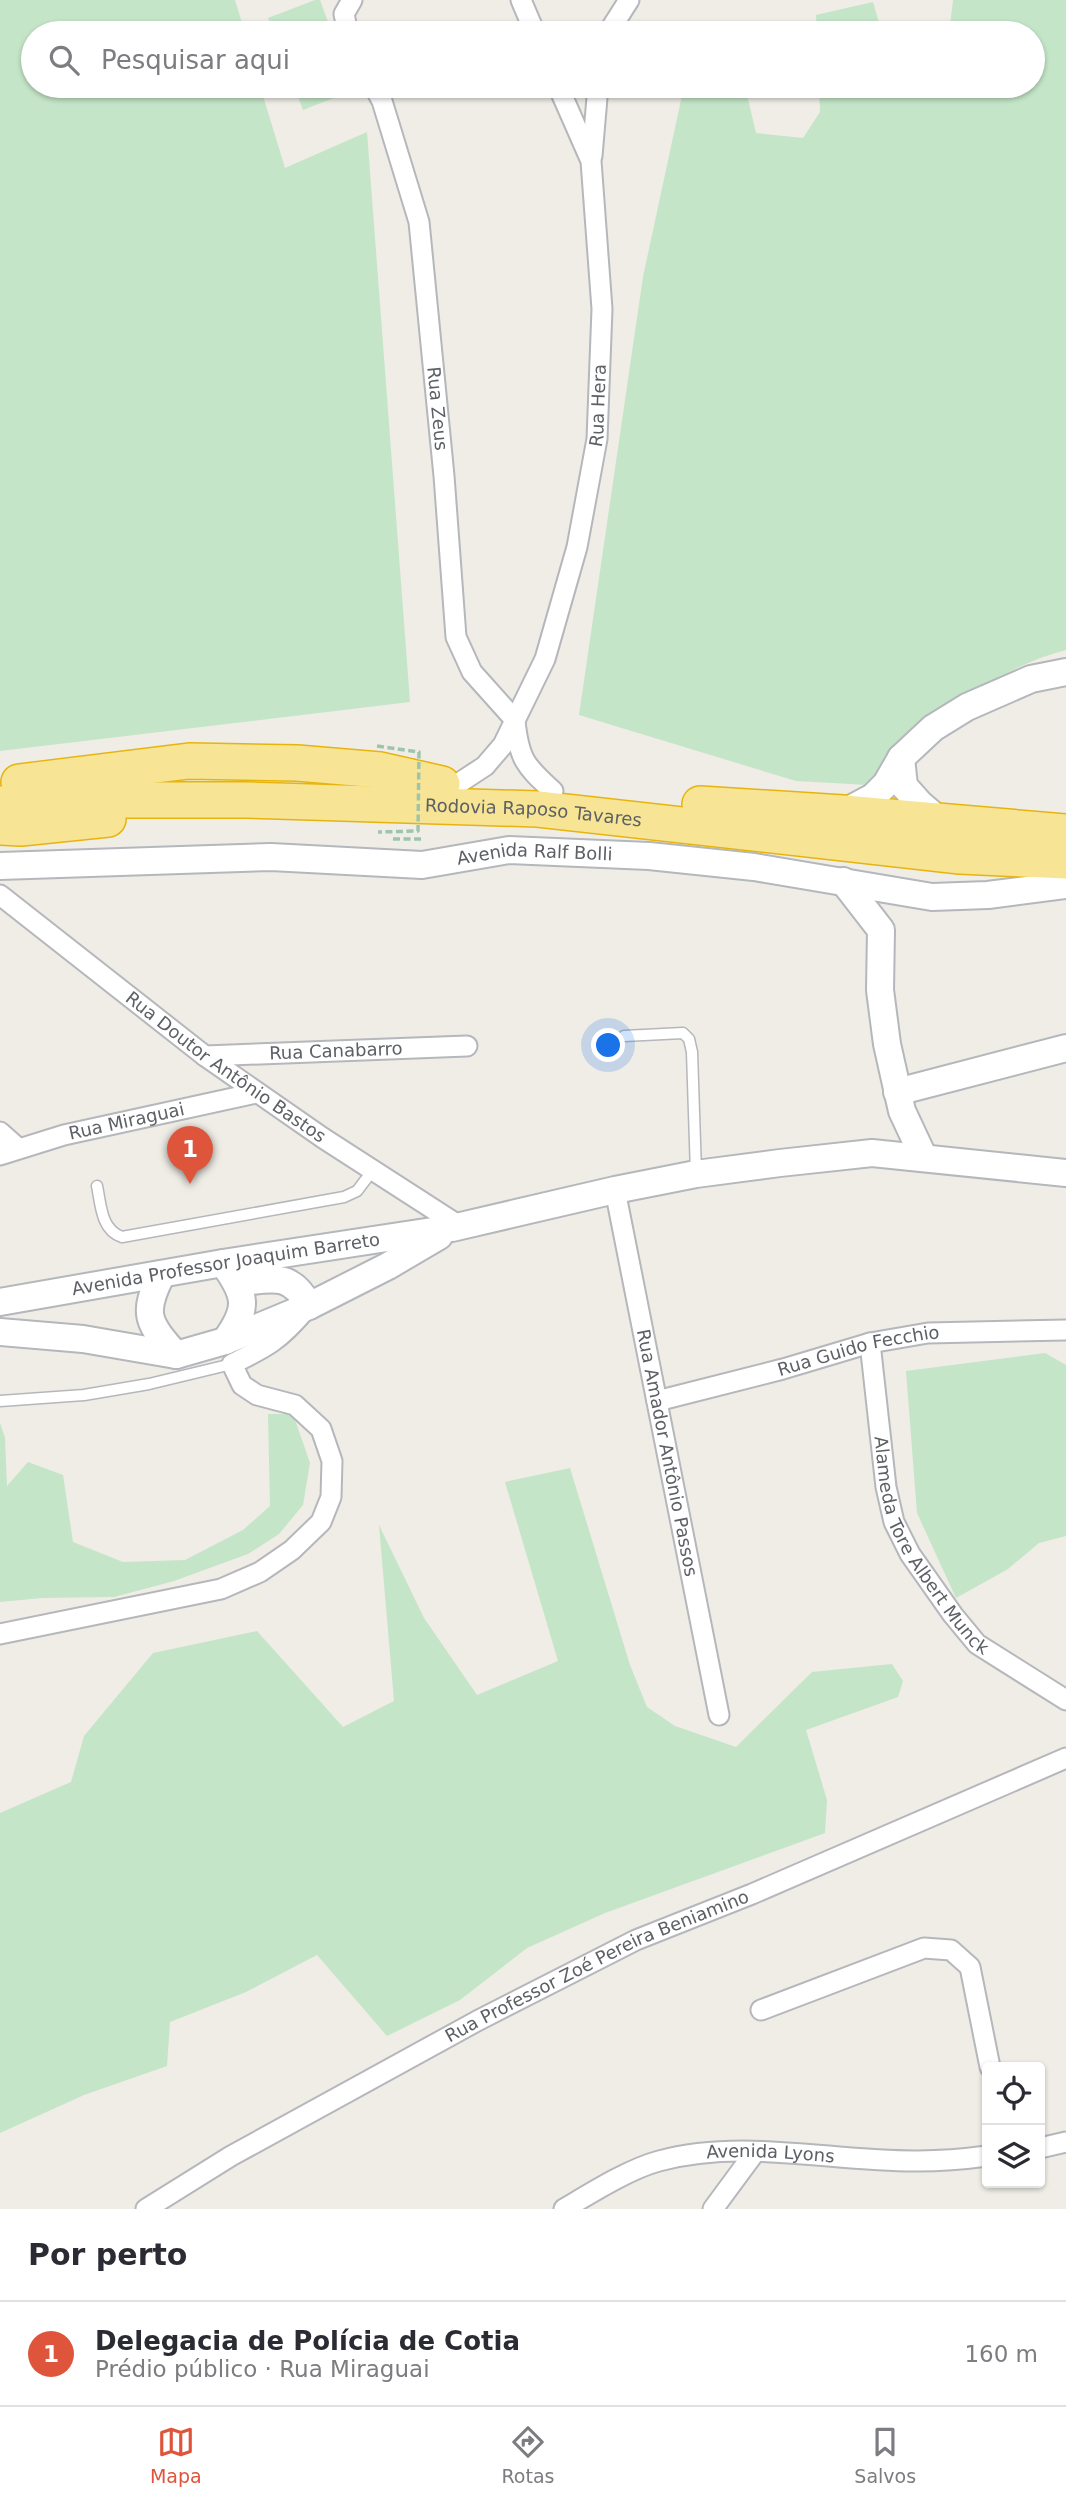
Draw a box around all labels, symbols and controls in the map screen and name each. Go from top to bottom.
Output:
search box [21,21,1045,98]
icon: search [45,41,83,79]
text: Pesquisar aqui [101,45,290,75]
street label: Rua Hera [585,364,610,449]
street label: Rua Zeus [423,366,452,451]
street label: Rodovia Raposo Tavares [425,795,643,831]
street label: Avenida Ralf Bolli [455,839,613,869]
street label: Rua Doutor Antônio Bastos [122,987,330,1147]
your location [591,1028,625,1062]
street label: Rua Canabarro [269,1037,403,1064]
street label: Rua Miraguai [67,1098,186,1144]
pin: 1 [167,1126,213,1184]
street label: Avenida Professor Joaquim Barreto [70,1228,381,1299]
street label: Rua Guido Fecchio [775,1322,940,1380]
street label: Rua Amador Antônio Passos [633,1327,702,1578]
street label: Alameda Tore Albert Munck [870,1435,993,1659]
street label: Rua Professor Zoé Pereira Beniamino [441,1885,752,2046]
map controls [982,2062,1045,2188]
button: locate [982,2062,1045,2125]
button: layers [982,2125,1045,2188]
street label: Avenida Lyons [705,2140,835,2167]
text: Por perto [28,2237,187,2272]
text: Delegacia de Polícia de Cotia [95,2326,520,2356]
text: 1 [43,2341,59,2367]
text: 160 m [964,2341,1038,2367]
text: Prédio público · Rua Miraguai [95,2356,430,2382]
tab: Mapa [150,2423,202,2487]
tab: Rotas [502,2423,554,2487]
tab: Salvos [854,2423,916,2487]

